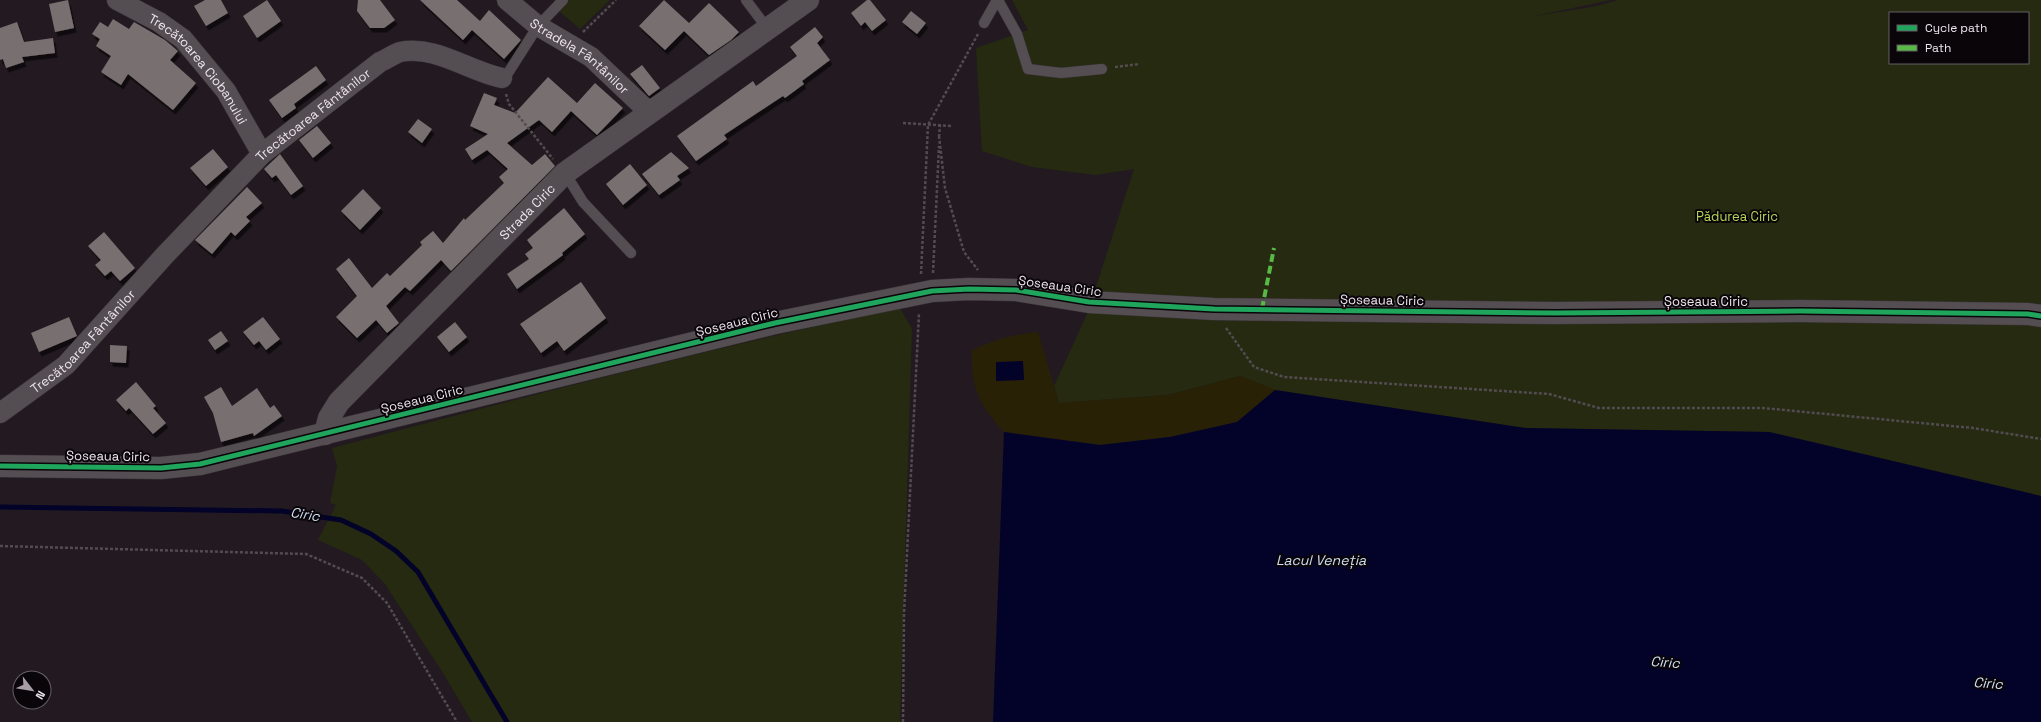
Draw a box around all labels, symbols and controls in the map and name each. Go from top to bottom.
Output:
street label: Trecătoarea Ciobanului [146,10,252,127]
legend [1889,12,2029,64]
street label: Stradela Fântânilor [526,14,633,97]
text: Cycle path [1925,20,1987,36]
text: Path [1925,40,1951,56]
street label: Trecătoarea Fântânilor [252,64,374,164]
street label: Strada Ciric [495,180,559,243]
park label: Pădurea Ciric [1696,208,1778,225]
street label: Șoseaua Ciric [1017,272,1103,300]
street label: Trecătoarea Fântânilor [27,286,139,397]
street label: Șoseaua Ciric [1340,291,1424,309]
street label: Șoseaua Ciric [1664,293,1748,310]
street label: Șoseaua Ciric [694,304,780,340]
street label: Șoseaua Ciric [379,381,465,417]
street label: Șoseaua Ciric [66,447,150,465]
water label: Ciric [289,503,322,525]
water label: Lacul Veneția [1276,551,1367,569]
water label: Ciric [1650,652,1681,672]
north arrow [12,670,52,710]
water label: Ciric [1973,673,2004,693]
text: N [33,688,48,702]

